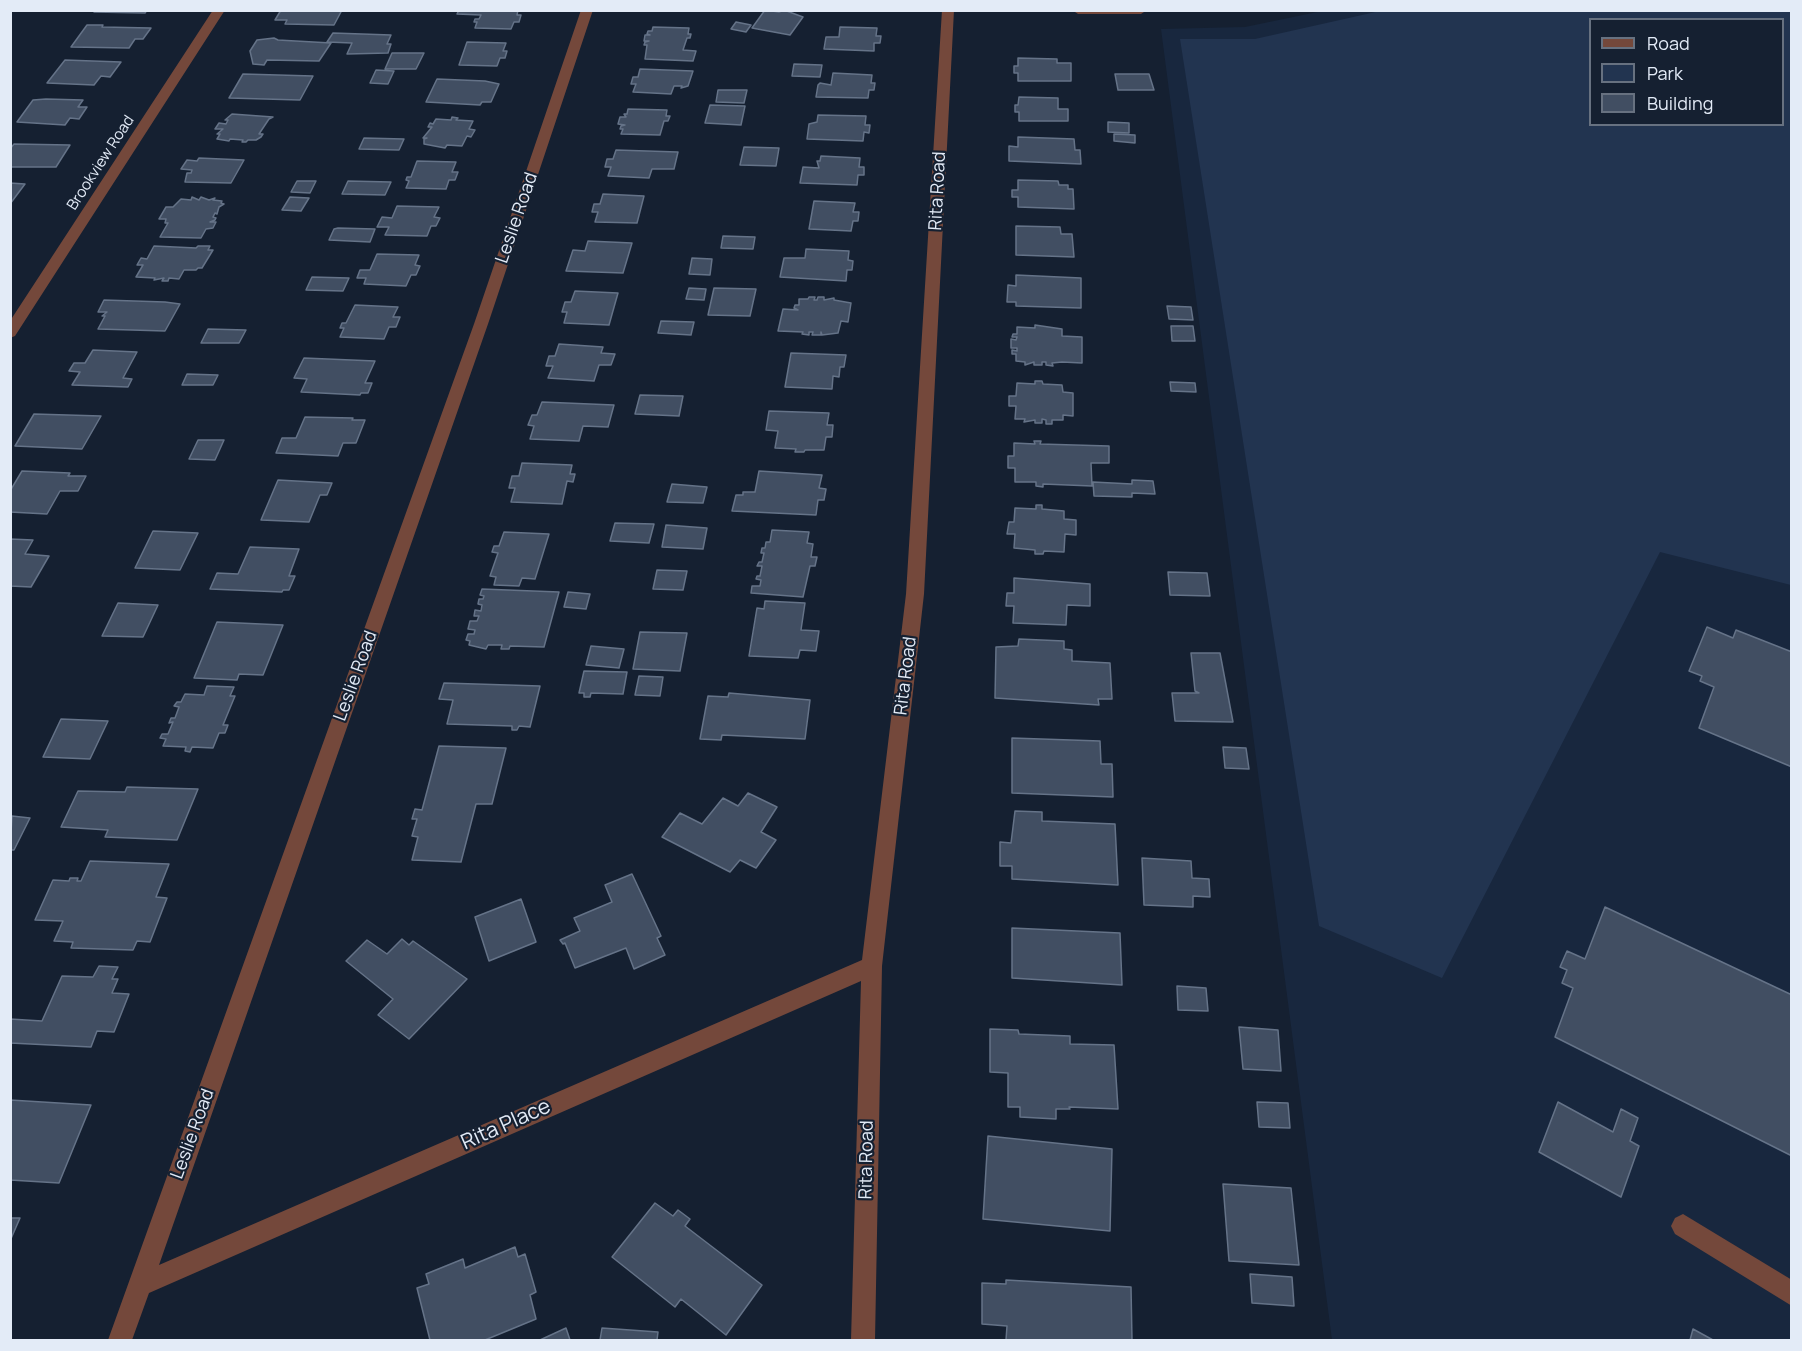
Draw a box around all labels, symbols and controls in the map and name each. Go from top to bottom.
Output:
legend [1589,18,1784,126]
text: Road [1647,31,1690,55]
text: Park [1647,61,1683,85]
text: Building [1647,91,1713,115]
street label: Brookview Road [64,112,138,214]
street label: Rita Road [925,151,951,231]
street label: Leslie Road [491,170,543,266]
street label: Leslie Road [330,628,382,724]
street label: Rita Road [890,635,922,717]
street label: Leslie Road [167,1086,219,1182]
street label: Rita Place [457,1094,555,1156]
street label: Rita Road [856,1120,878,1200]

